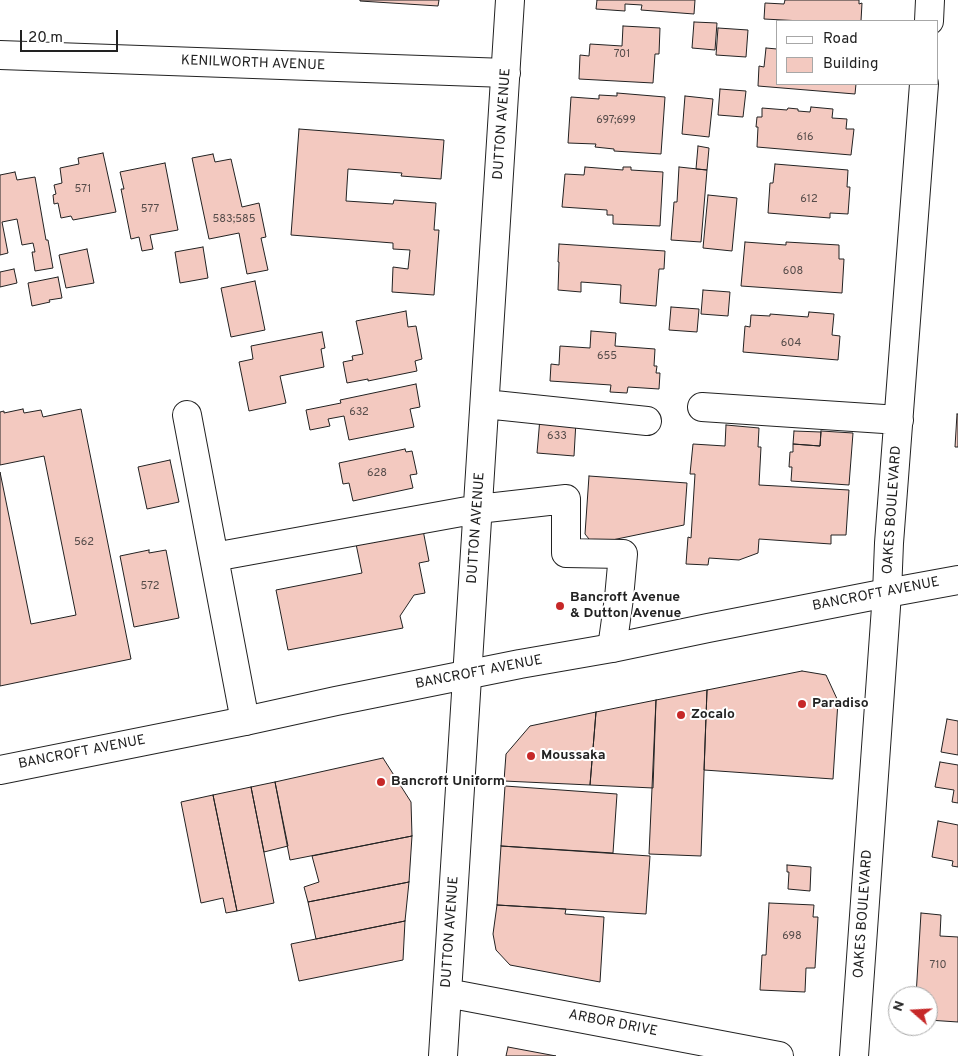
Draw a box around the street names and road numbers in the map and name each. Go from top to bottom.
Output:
street label: KENILWORTH AVENUE [181,53,325,75]
street label: DUTTON AVENUE [491,68,515,180]
street label: OAKES BOULEVARD [880,445,906,575]
street label: DUTTON AVENUE [465,472,489,584]
street label: BANCROFT AVENUE [811,574,941,616]
street label: BANCROFT AVENUE [414,652,544,694]
street label: BANCROFT AVENUE [17,732,147,774]
street label: OAKES BOULEVARD [851,849,877,979]
street label: DUTTON AVENUE [439,876,463,988]
street label: ARBOR DRIVE [567,1007,659,1041]

